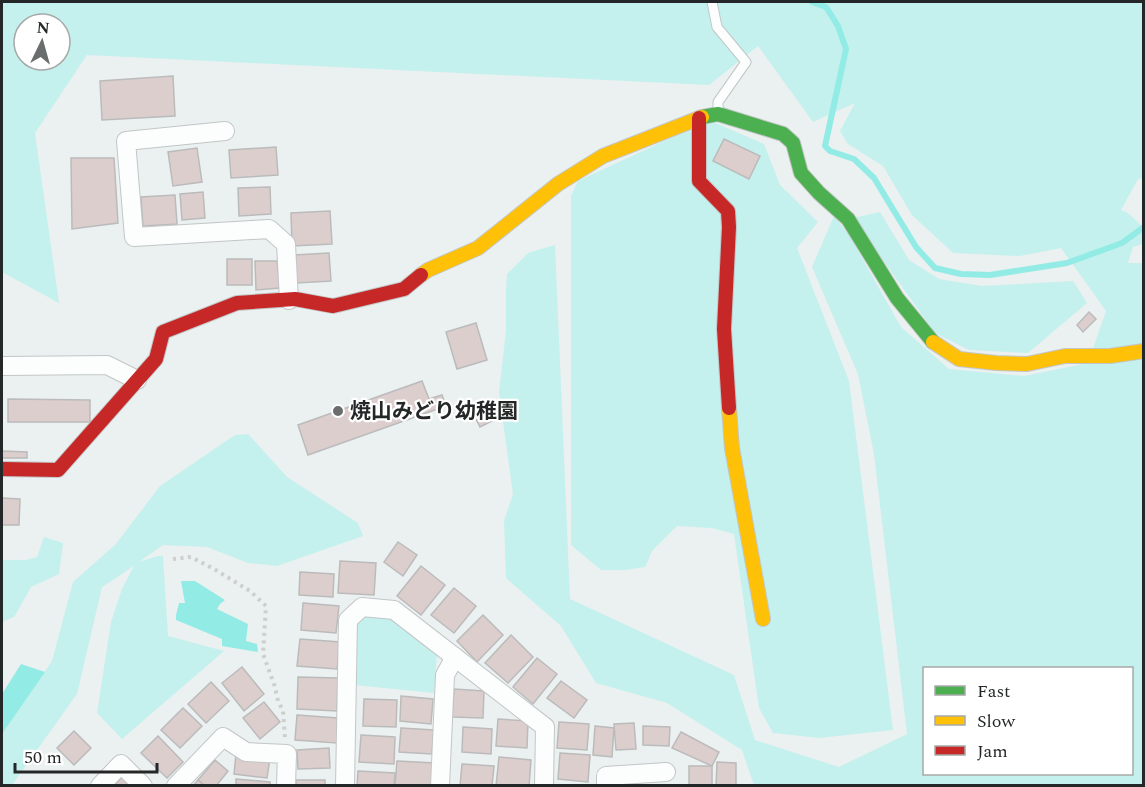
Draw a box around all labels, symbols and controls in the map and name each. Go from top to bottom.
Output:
north arrow [12,12,72,72]
text: N [36,16,51,41]
place label: 焼山みどり幼稚園 [350,396,518,428]
marker: 焼山みどり幼稚園 [331,404,345,418]
legend [923,667,1133,775]
text: Fast [977,678,1010,705]
text: Slow [977,708,1016,735]
scale bar [15,736,158,774]
text: Jam [977,738,1008,765]
text: 50 m [24,744,62,771]

